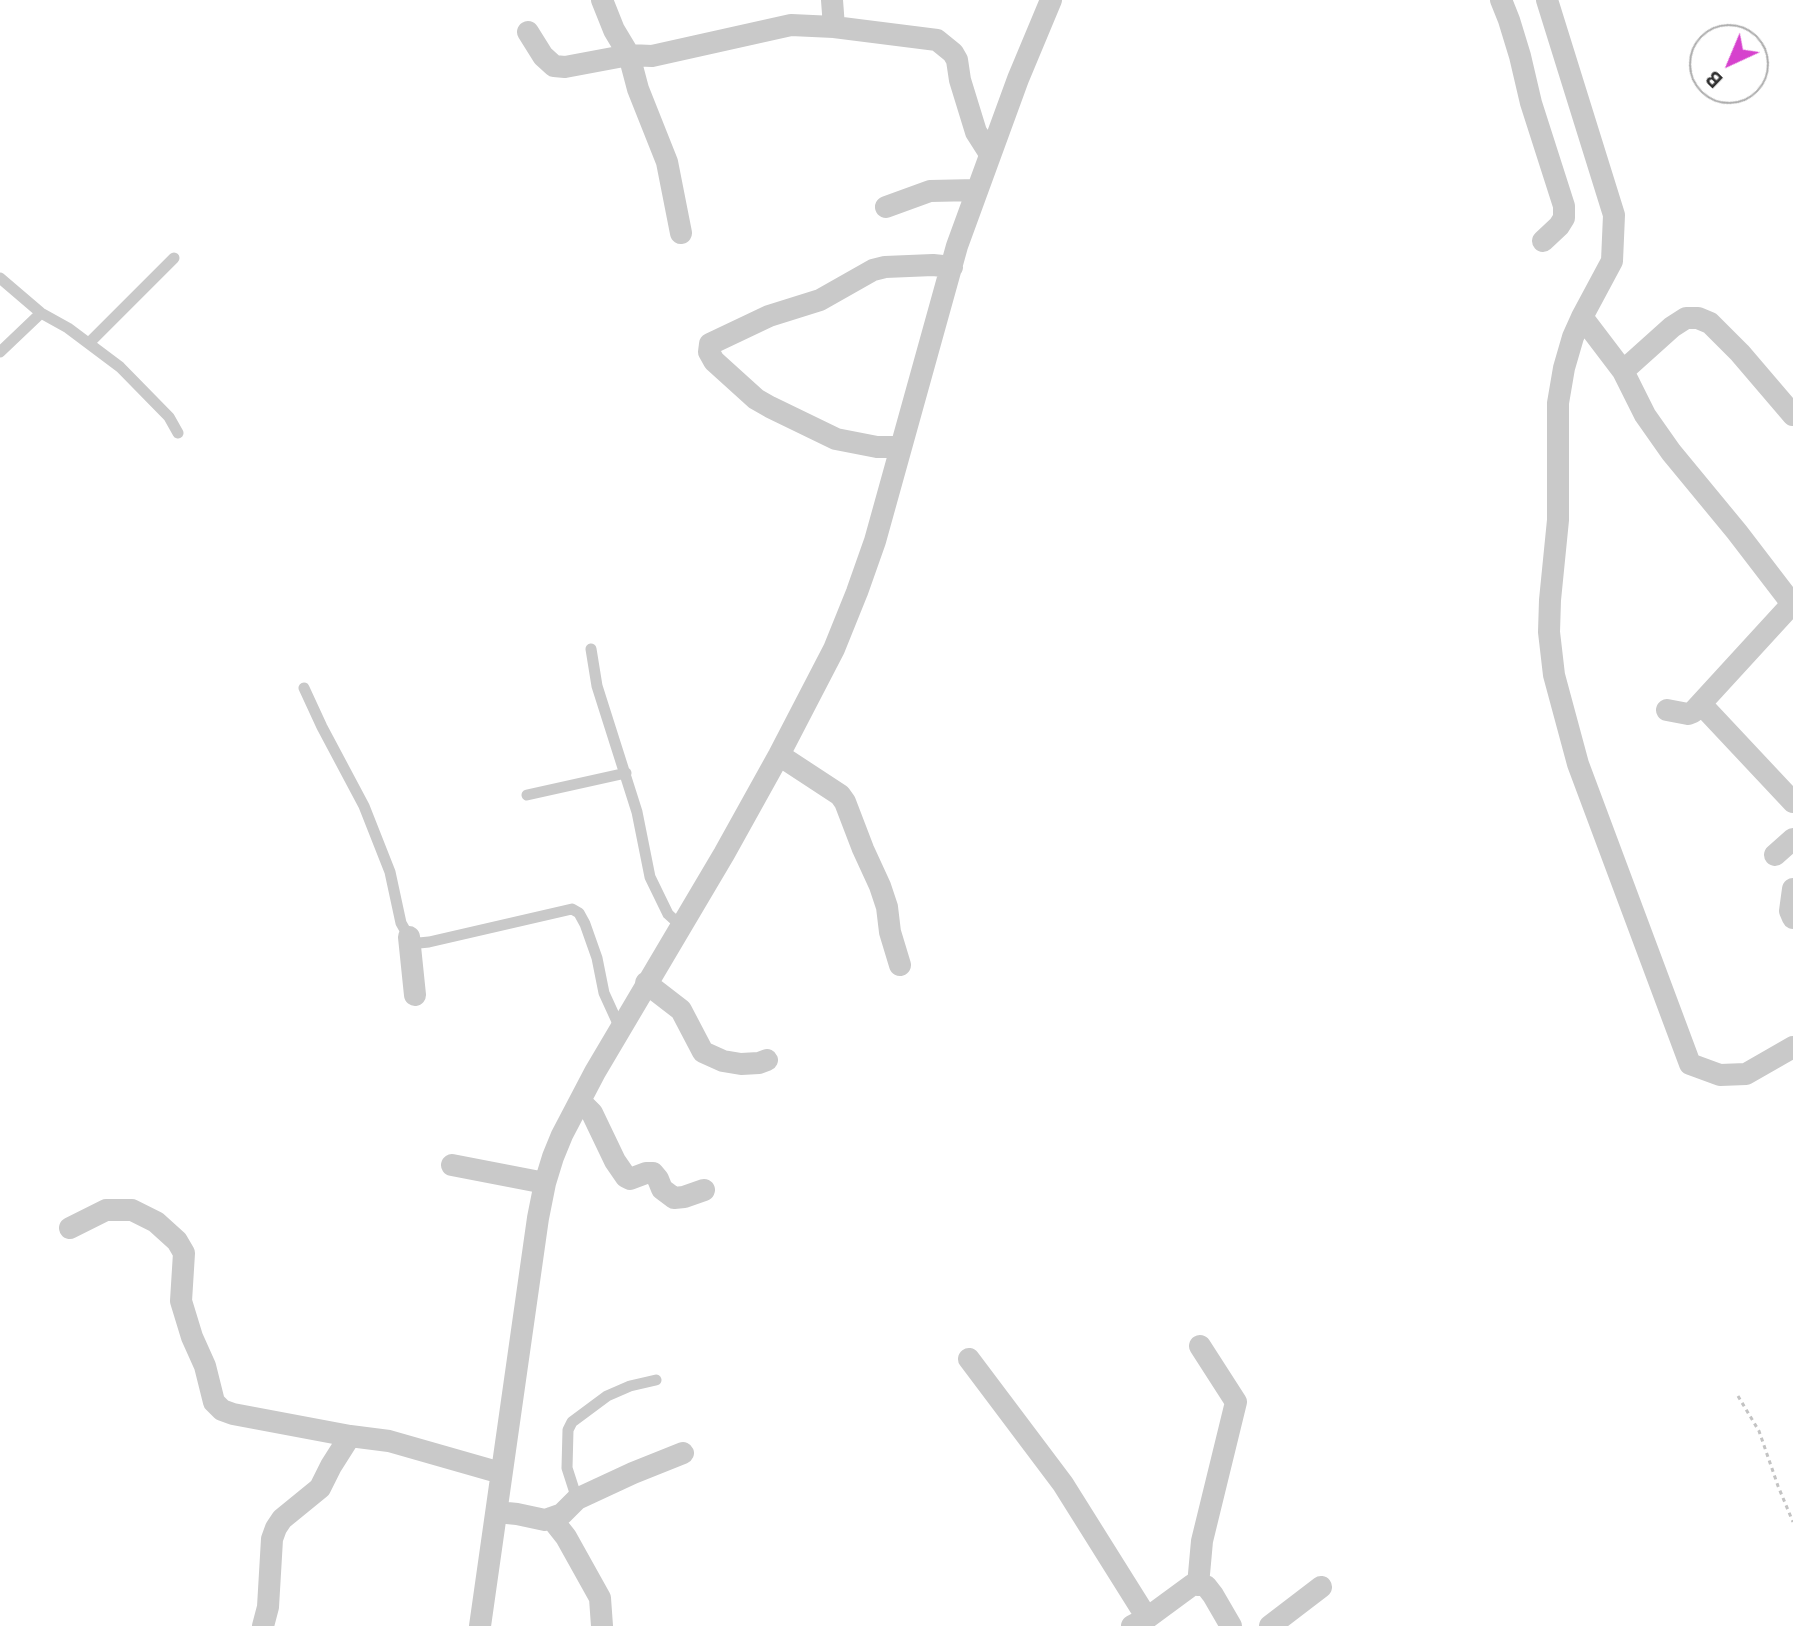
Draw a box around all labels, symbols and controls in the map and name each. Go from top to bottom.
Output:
north arrow [1689,24,1769,104]
text: B [1699,65,1729,95]

